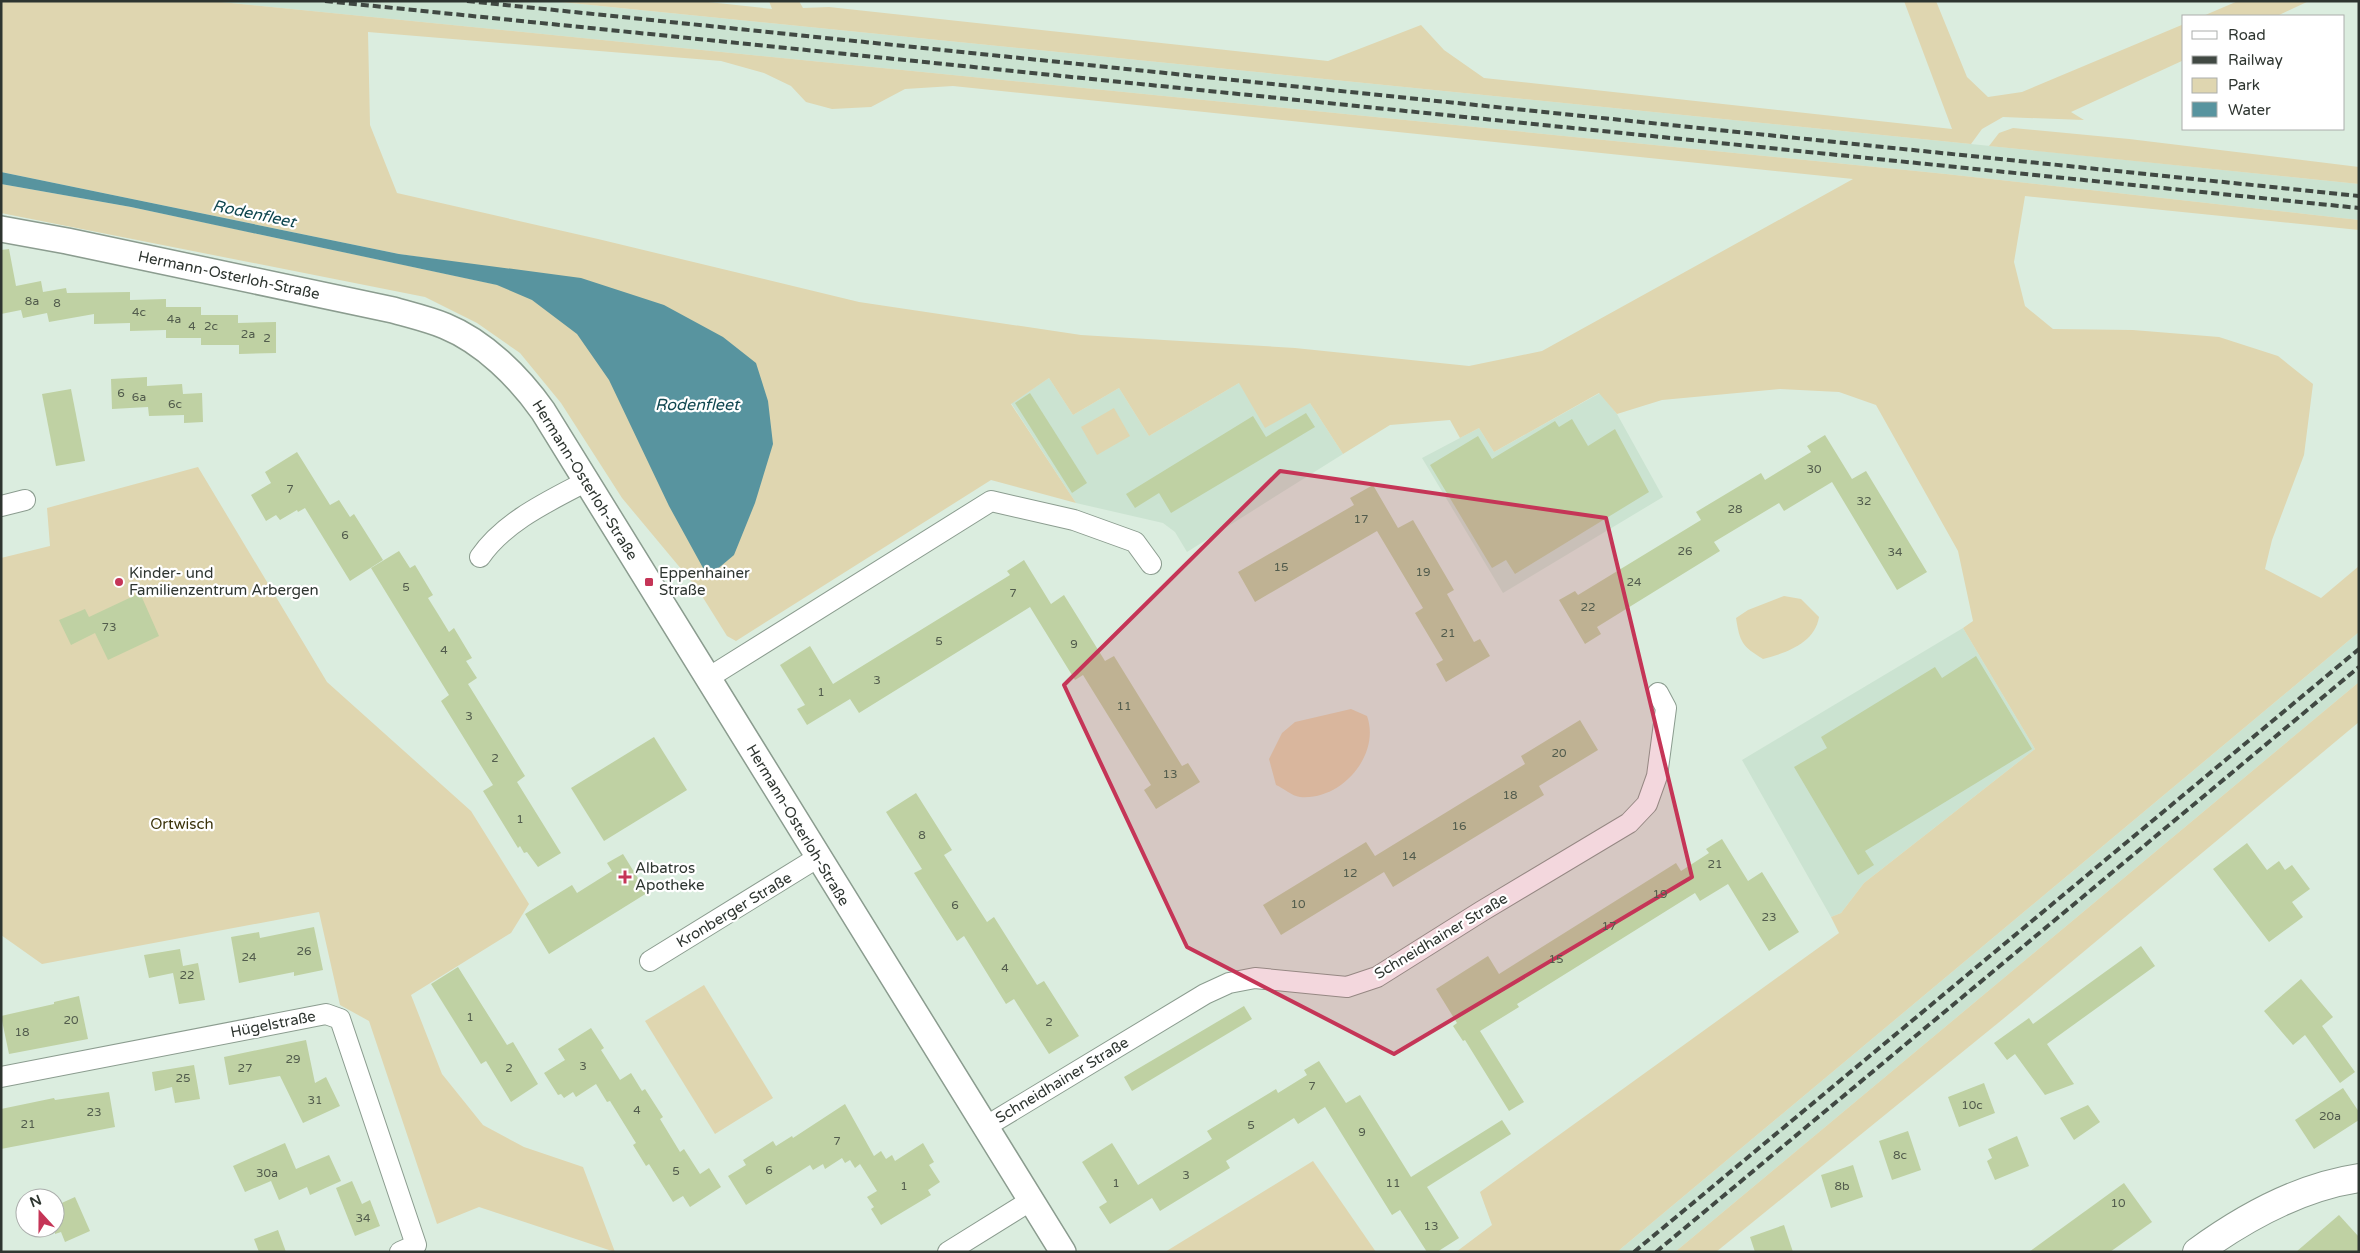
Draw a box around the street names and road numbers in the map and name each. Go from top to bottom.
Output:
street label: Hermann-Osterloh-Straße [137,247,321,303]
street label: Hermann-Osterloh-Straße [528,397,642,563]
street label: Hermann-Osterloh-Straße [743,741,853,909]
street label: Kronberger Straße [673,868,795,952]
street label: Schneidhainer Straße [1371,889,1511,983]
street label: Hügelstraße [229,1007,317,1041]
street label: Schneidhainer Straße [992,1033,1132,1127]

